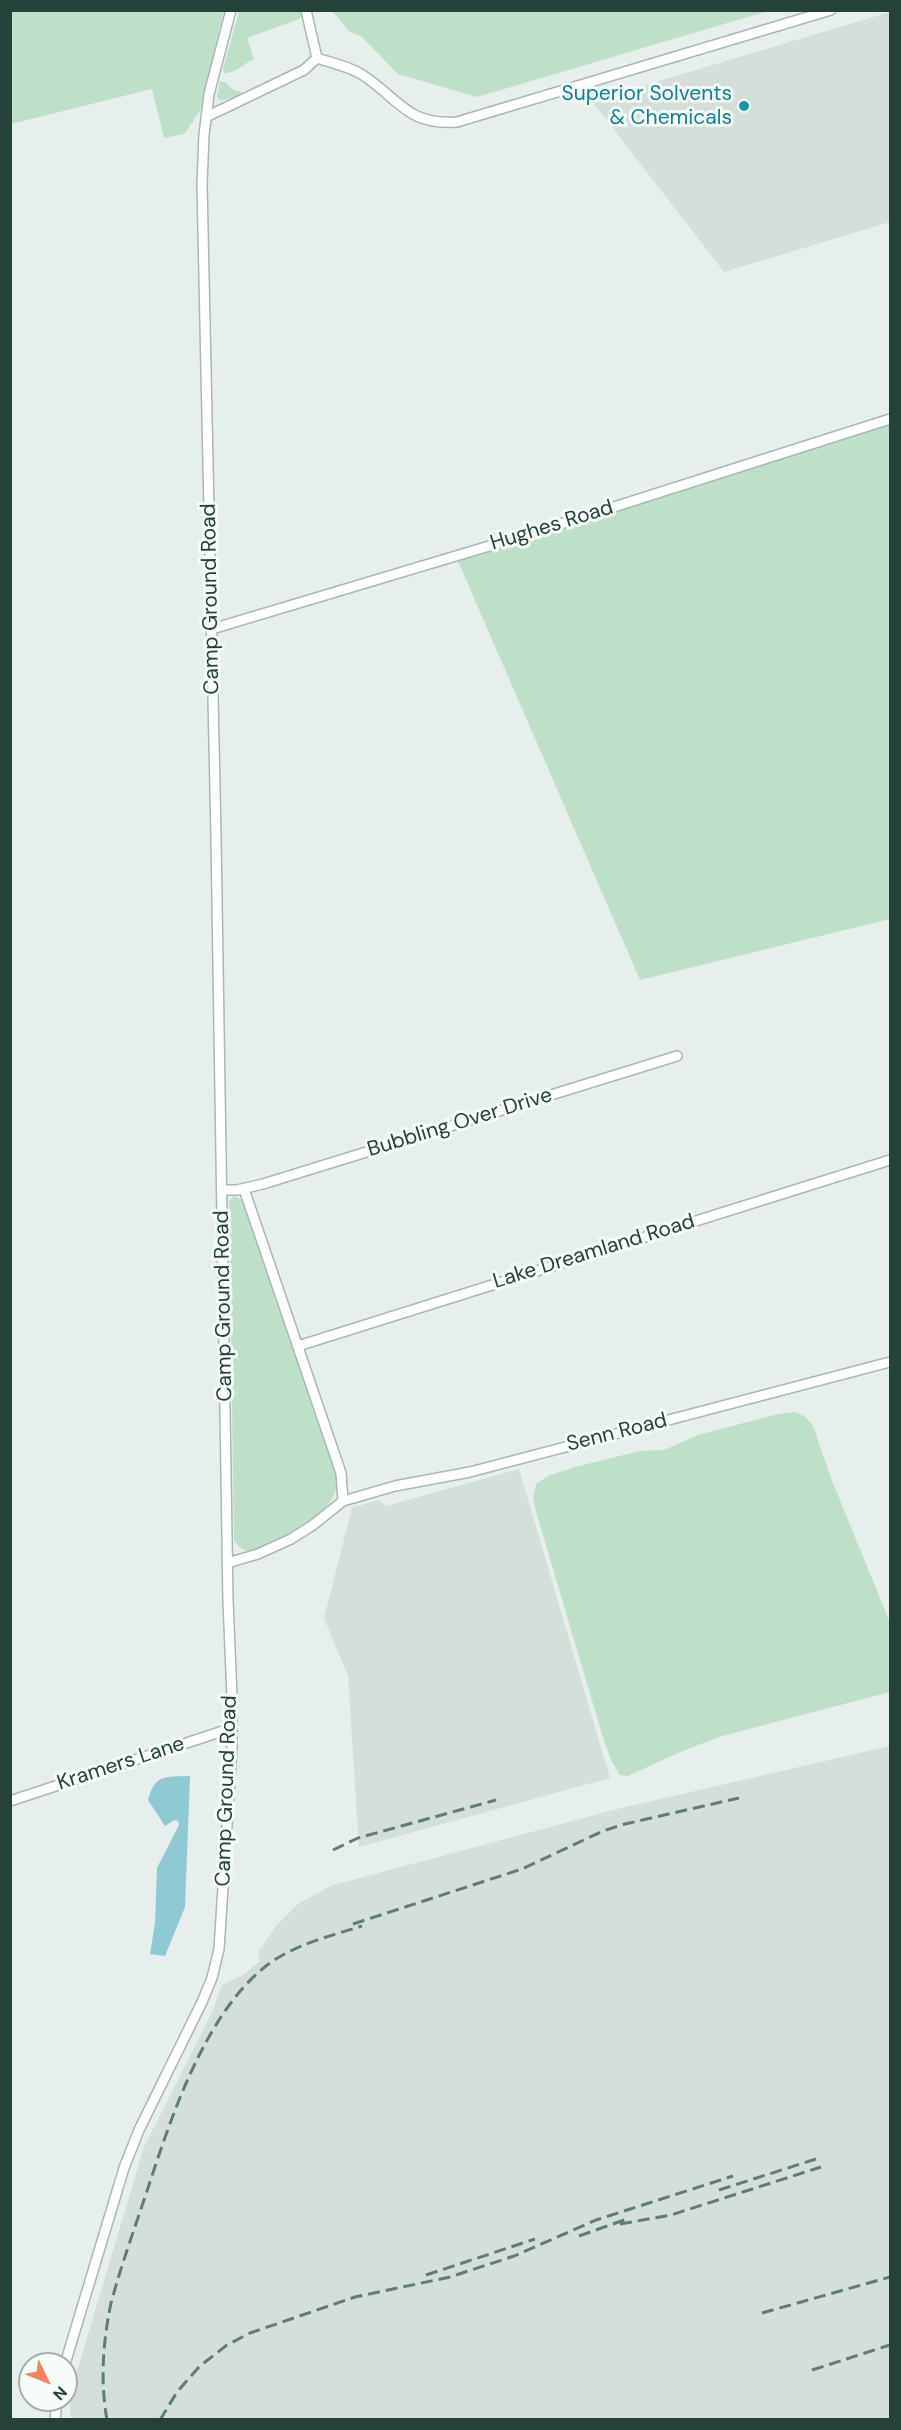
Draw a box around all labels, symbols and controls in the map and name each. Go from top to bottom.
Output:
place label: Superior Solvents & Chemicals [561,81,732,131]
marker: Superior Solvents & Chemicals [737,99,751,113]
street label: Hughes Road [488,495,616,557]
street label: Camp Ground Road [197,503,225,695]
street label: Bubbling Over Drive [365,1083,555,1163]
street label: Lake Dreamland Road [490,1209,698,1295]
street label: Camp Ground Road [210,1210,238,1402]
street label: Senn Road [564,1408,670,1458]
street label: Camp Ground Road [211,1695,243,1887]
street label: Kramers Lane [54,1732,188,1796]
north arrow [18,2352,78,2412]
text: N [48,2382,72,2405]

